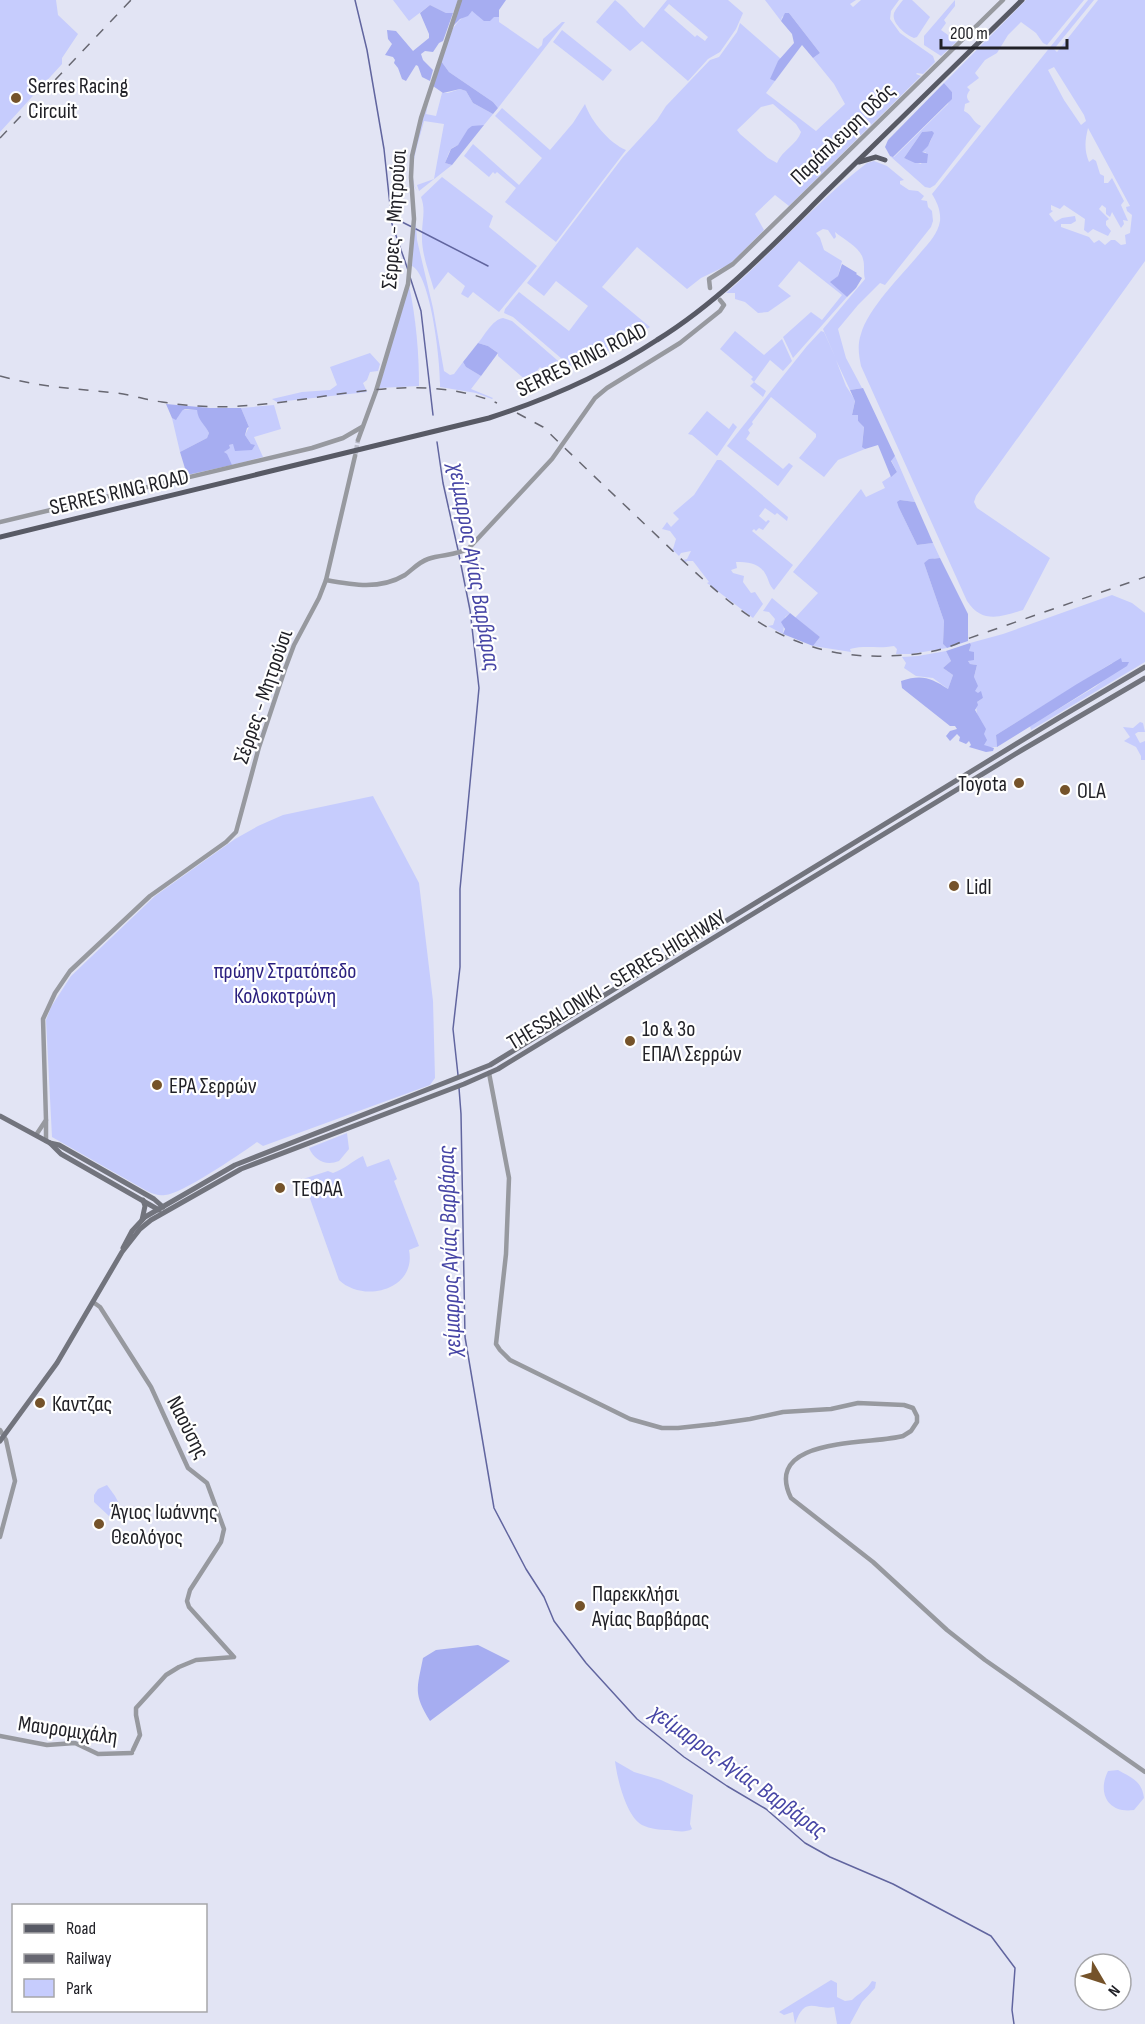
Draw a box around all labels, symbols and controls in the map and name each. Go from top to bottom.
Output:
scale bar [941,12,1067,50]
text: 200 m [950,23,988,44]
place label: Serres Racing Circuit [28,73,128,125]
street label: Παράπλευρη Οδός [785,77,901,191]
marker: Serres Racing Circuit [9,91,23,105]
street label: Σέρρες - Μητρούσι [376,148,413,290]
street label: SERRES RING ROAD [512,317,651,404]
water label: χείμαρρος Αγίας Βαρβάρας [442,459,507,674]
street label: SERRES RING ROAD [47,463,192,522]
street label: Σέρρες - Μητρούσι [228,625,299,767]
place label: Toyota [958,771,1007,798]
marker: Toyota [1012,776,1026,790]
place label: OLA [1077,778,1106,805]
marker: OLA [1058,783,1072,797]
place label: Lidl [966,874,992,901]
marker: Lidl [947,879,961,893]
street label: THESSALONIKI - SERRES HIGHWAY [502,904,731,1056]
park label: πρώην Στρατόπεδο Κολοκοτρώνη [214,958,356,1010]
place label: 1ο & 3ο ΕΠΑΛ Σερρών [642,1016,742,1068]
marker: 1ο & 3ο ΕΠΑΛ Σερρών [623,1034,637,1048]
place label: ΕΡΑ Σερρών [169,1073,257,1100]
marker: ΕΡΑ Σερρών [150,1078,164,1092]
water label: χείμαρρος Αγίας Βαρβάρας [431,1144,468,1359]
place label: ΤΕΦΑΑ [292,1176,343,1203]
marker: ΤΕΦΑΑ [273,1181,287,1195]
place label: Καντζας [52,1391,112,1418]
street label: Ναούσης [160,1392,215,1464]
marker: Καντζας [33,1396,47,1410]
place label: Άγιος Ιωάννης Θεολόγος [111,1499,218,1551]
marker: Άγιος Ιωάννης Θεολόγος [92,1517,106,1531]
place label: Παρεκκλήσι Αγίας Βαρβάρας [591,1581,709,1633]
marker: Παρεκκλήσι Αγίας Βαρβάρας [573,1599,587,1613]
water label: χείμαρρος Αγίας Βαρβάρας [643,1696,833,1846]
street label: Μαυρομιχάλη [16,1710,119,1751]
legend [12,1904,207,2012]
text: Road [66,1918,96,1939]
text: Railway [66,1948,111,1969]
north arrow [1073,1952,1133,2012]
text: Park [66,1978,92,1999]
text: N [1103,1981,1124,2000]

